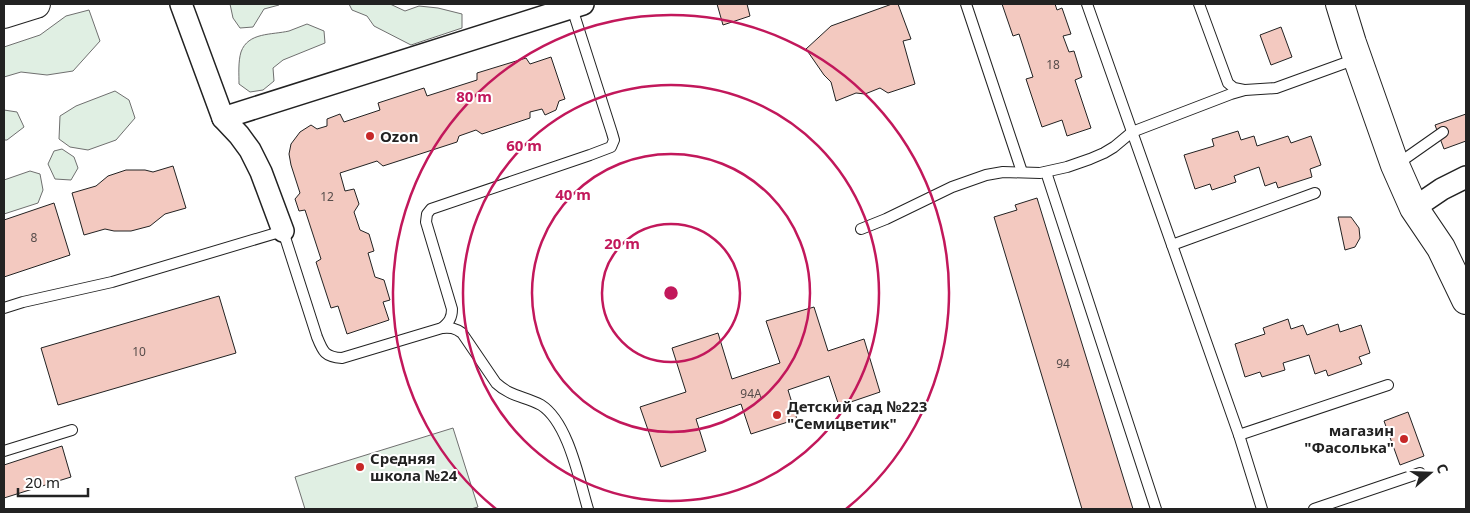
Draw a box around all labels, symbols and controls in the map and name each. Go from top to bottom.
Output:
house number: 18 [1046,56,1060,73]
text: 80 m [456,86,492,106]
place label: Ozon [380,126,418,146]
marker: Ozon [364,130,376,142]
text: 60 m [506,135,542,155]
text: 40 m [555,184,591,204]
house number: 12 [320,188,334,205]
house number: 8 [31,229,38,246]
text: 20 m [604,233,640,253]
centre of rings [662,284,680,302]
house number: 10 [132,343,146,360]
house number: 94 [1056,355,1070,372]
house number: 94А [740,385,762,402]
place label: Детский сад №223 "Семицветик" [787,396,927,433]
marker: Детский сад №223 "Семицветик" [771,409,783,421]
place label: магазин "Фасолька" [1304,420,1394,457]
marker: магазин "Фасолька" [1398,433,1410,445]
place label: Средняя школа №24 [370,448,458,485]
north arrow [1405,448,1455,498]
marker: Средняя школа №24 [354,461,366,473]
text: С [1432,461,1453,476]
scale bar [18,466,88,498]
text: 20 m [25,472,60,492]

